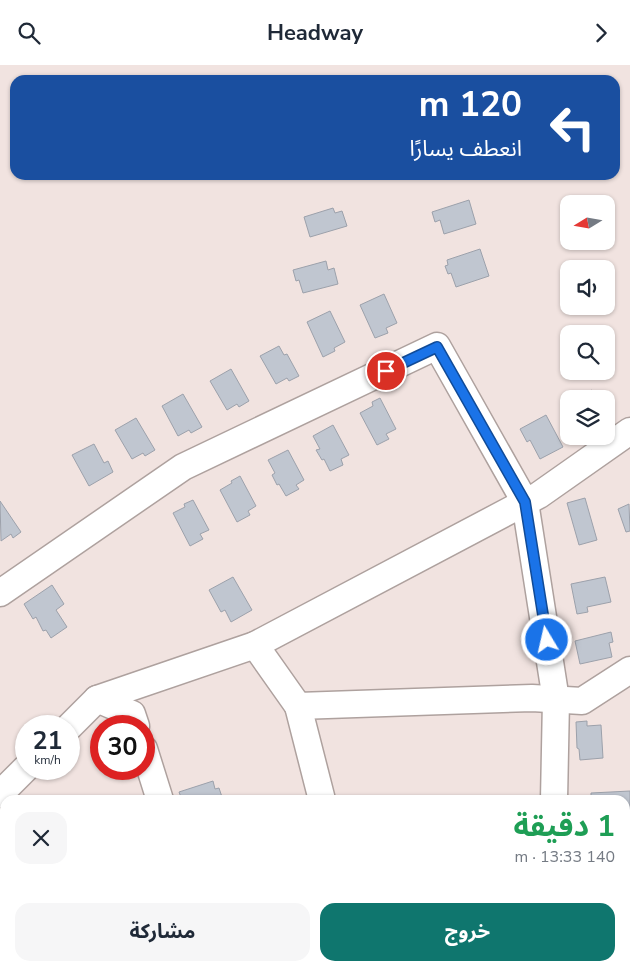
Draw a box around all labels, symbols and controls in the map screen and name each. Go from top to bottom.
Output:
text: Headway [267,18,363,48]
icon: search [15,19,43,47]
icon: forward [587,19,615,47]
text: 120 m [419,81,522,128]
icon: left [540,95,605,160]
text: انعطف يسارًا [410,134,522,164]
north arrow [560,195,615,250]
map controls [560,195,615,445]
button: sound [560,260,615,315]
button: search [560,325,615,380]
pin [365,350,407,392]
icon: arrive [372,357,400,385]
button: layers [560,390,615,445]
position arrow [520,613,572,665]
speed limit sign: 30 [90,715,155,780]
text: 21 [32,724,63,758]
text: km/h [34,752,61,768]
text: 1 دقيقة [513,806,615,847]
button: close [15,812,67,864]
text: 140 m · 13:33 [514,846,615,868]
button: مشاركة [15,903,310,961]
button: خروج [320,903,615,961]

